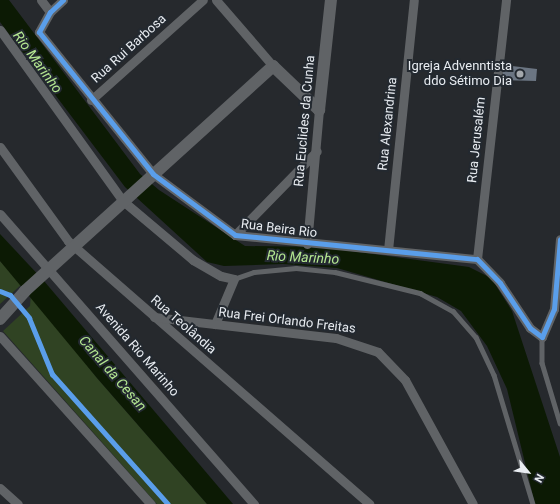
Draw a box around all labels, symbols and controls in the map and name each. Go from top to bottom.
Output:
street label: Rua Rui Barbosa [88,11,170,87]
water label: Rio Marinho [10,28,66,96]
street label: Rua Euclides da Cunha [291,55,319,187]
place label: Igreja Advenntista ddo Sétimo Dia [408,59,512,90]
marker: Igreja Advenntista ddo Sétimo Dia [515,69,525,79]
street label: Rua Alexandrina [375,77,401,171]
street label: Rua Jerusalém [465,96,489,184]
street label: Rua Beira Rio [240,217,318,241]
water label: Rio Marinho [266,247,340,267]
street label: Rua Teolândia [147,292,219,358]
street label: Avenida Rio Marinho [92,300,182,400]
street label: Rua Frei Orlando Freitas [217,305,357,337]
water label: Canal da Cesan [76,332,150,414]
north arrow [508,452,548,492]
text: N [531,472,547,485]

